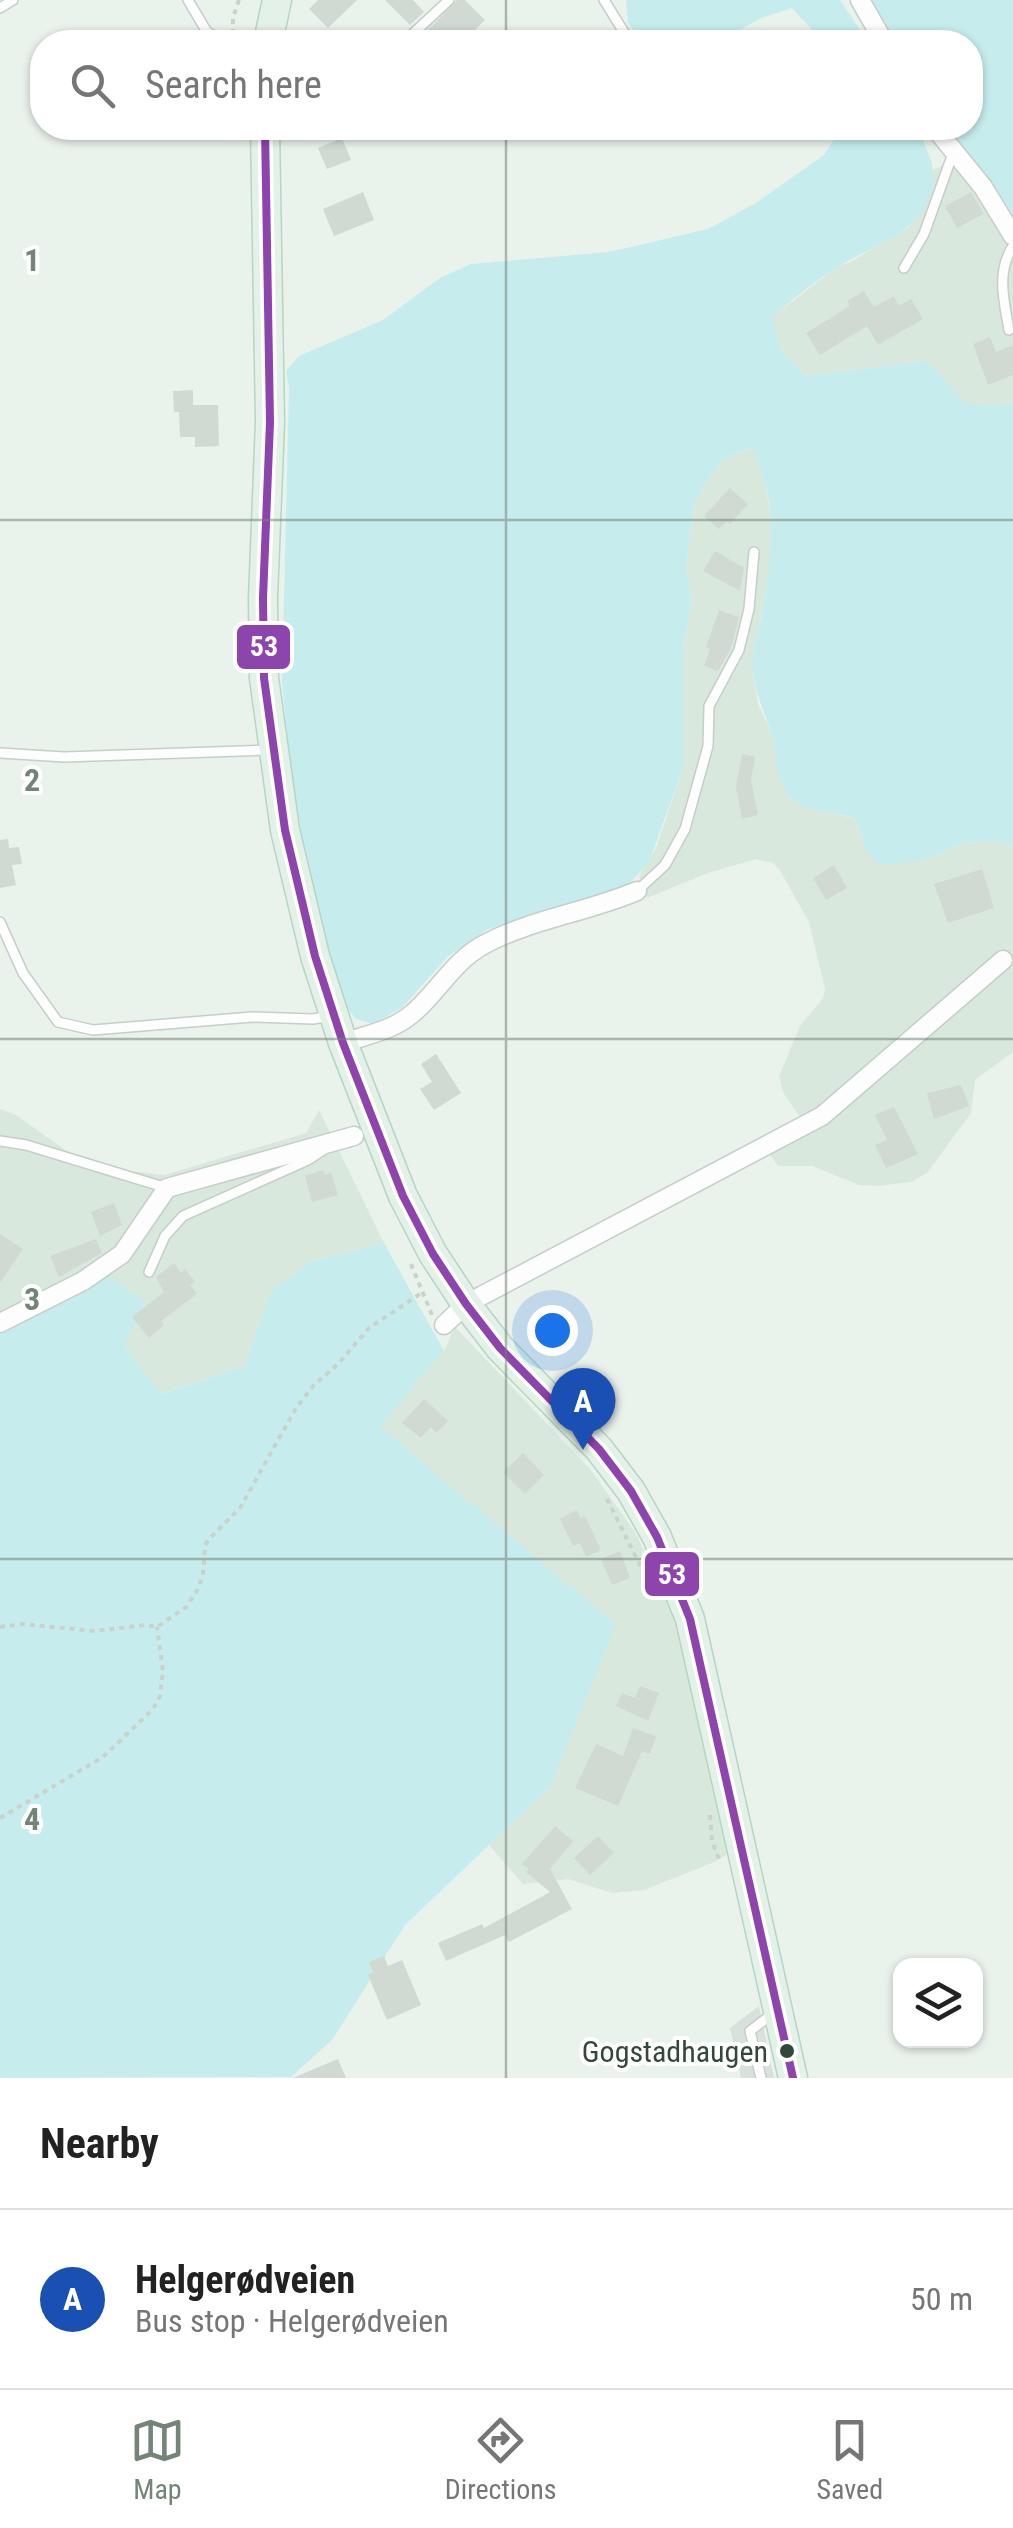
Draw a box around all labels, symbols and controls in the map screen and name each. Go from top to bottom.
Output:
search box [30,30,983,140]
icon: search [65,58,120,113]
text: Search here [145,63,322,107]
text: 1 [24,241,40,279]
line badge: 53 [235,623,292,671]
text: 53 [250,630,278,663]
text: 2 [24,761,40,799]
text: 3 [24,1280,40,1318]
your location [527,1305,578,1356]
pin: A [550,1368,616,1450]
line badge: 53 [643,1550,701,1598]
text: 53 [658,1558,686,1591]
text: 4 [24,1800,40,1838]
map controls [893,1958,983,2048]
button: layers [893,1958,983,2048]
place label: Gogstadhaugen [582,2034,768,2069]
marker: Gogstadhaugen [777,2041,797,2061]
text: Nearby [40,2119,159,2168]
text: Helgerødveien [135,2258,355,2302]
text: A [63,2280,82,2318]
text: 50 m [910,2280,973,2318]
text: Bus stop · Helgerødveien [135,2302,449,2340]
tab: Map [130,2413,185,2506]
tab: Directions [445,2413,557,2506]
tab: Saved [816,2413,883,2506]

